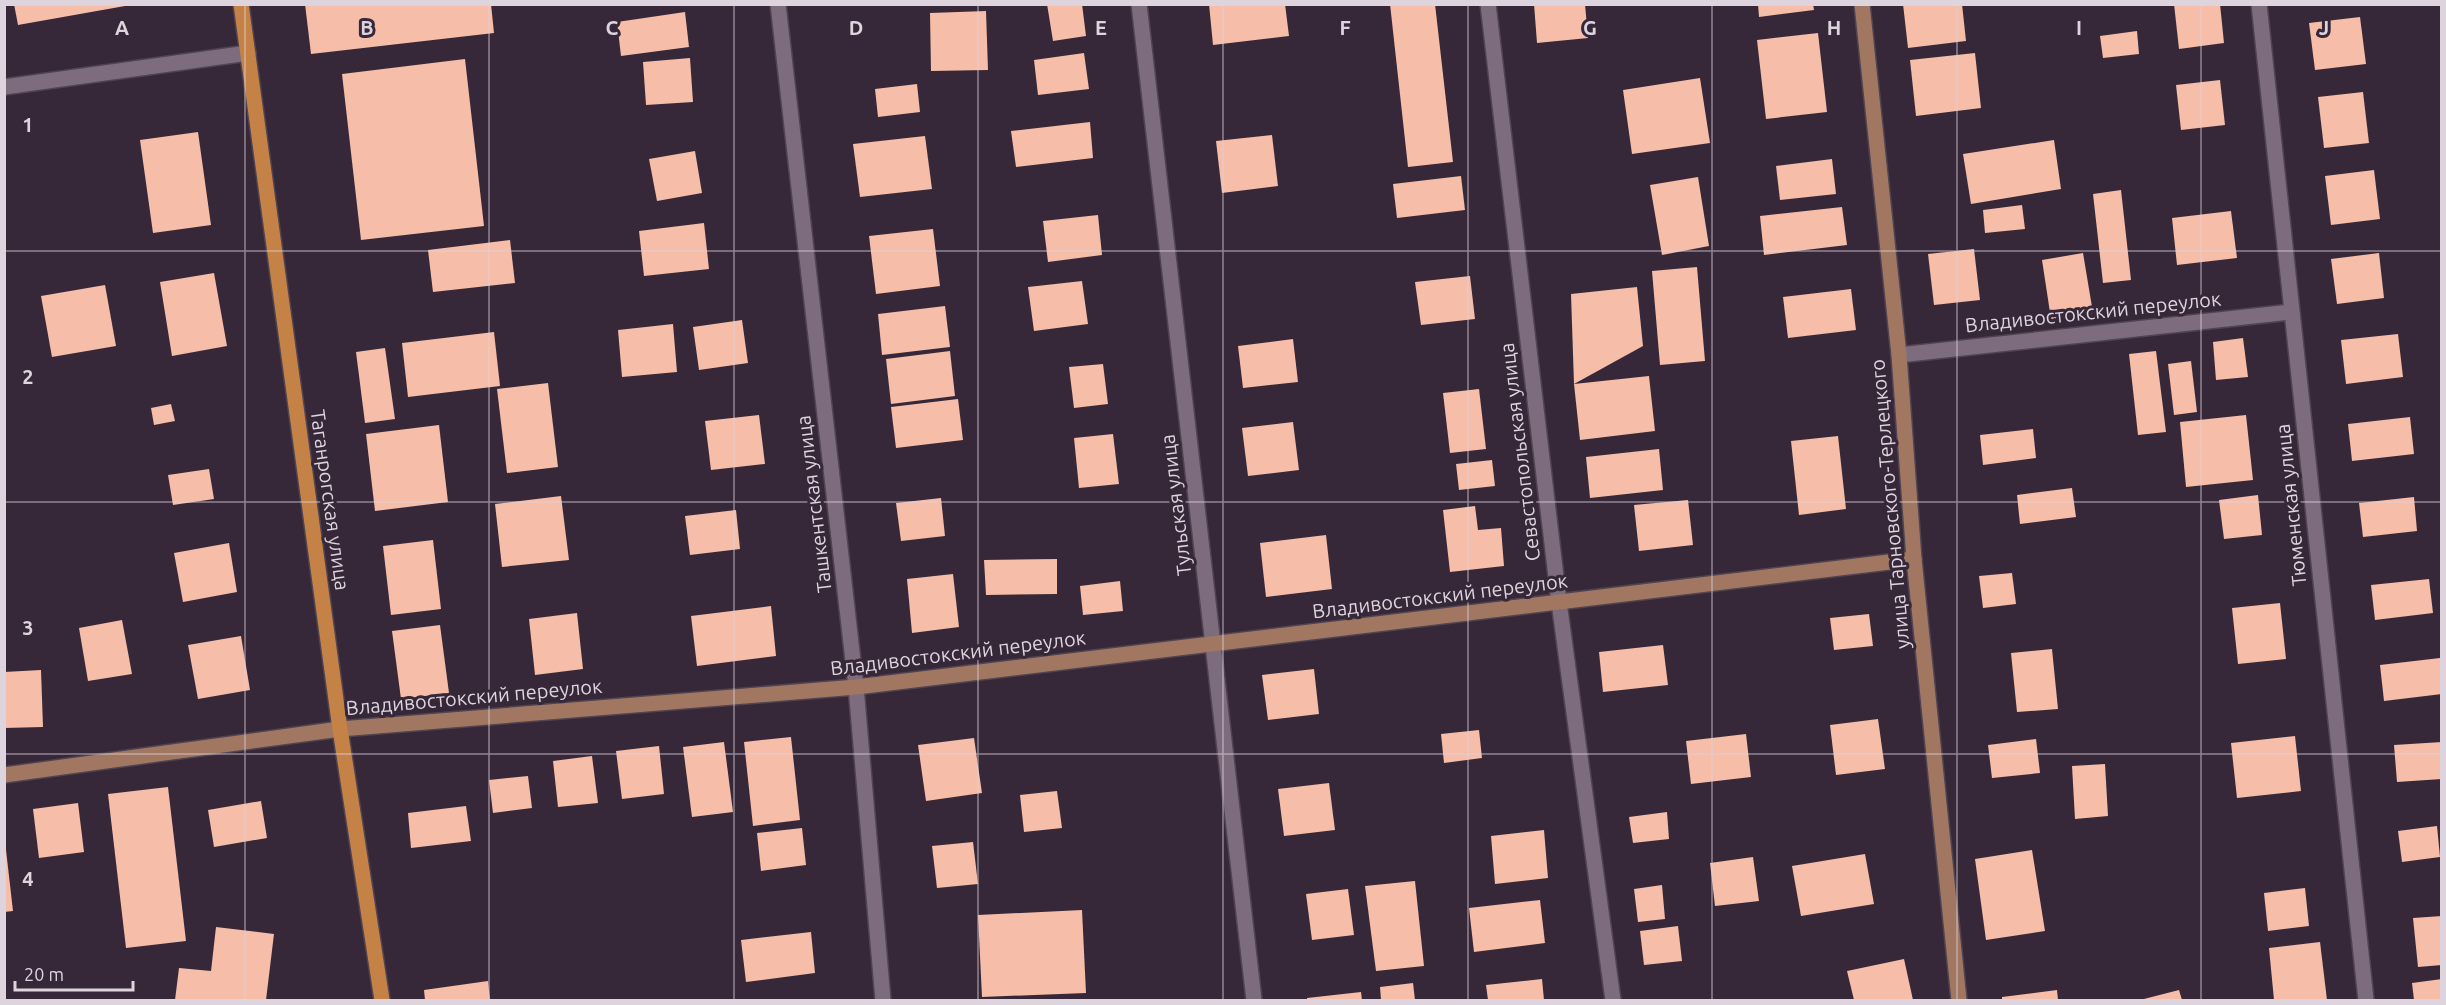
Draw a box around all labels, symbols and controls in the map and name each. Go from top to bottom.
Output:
text: A [115,16,129,39]
text: B [360,16,374,39]
text: C [606,16,619,39]
text: D [849,16,863,39]
text: E [1095,16,1107,39]
text: F [1339,16,1351,39]
text: G [1583,16,1597,39]
text: H [1827,16,1841,39]
text: I [2076,16,2082,39]
text: J [2319,16,2329,39]
text: 1 [22,113,34,136]
street label: Владивостокский переулок [1964,287,2222,336]
street label: Севастопольская улица [1495,342,1544,563]
street label: улица Тарновского-Терлецкого [1865,358,1914,650]
text: 2 [22,365,34,388]
street label: Таганрогская улица [306,408,355,592]
street label: Ташкентская улица [791,414,836,594]
street label: Тюменская улица [2271,423,2310,587]
street label: Тульская улица [1155,433,1196,577]
street label: Владивостокский переулок [1311,568,1569,623]
text: 3 [22,616,34,639]
street label: Владивостокский переулок [829,625,1087,680]
street label: Владивостокский переулок [345,674,603,719]
text: 4 [22,867,34,890]
scale bar [15,954,134,992]
text: 20 m [24,964,64,984]

